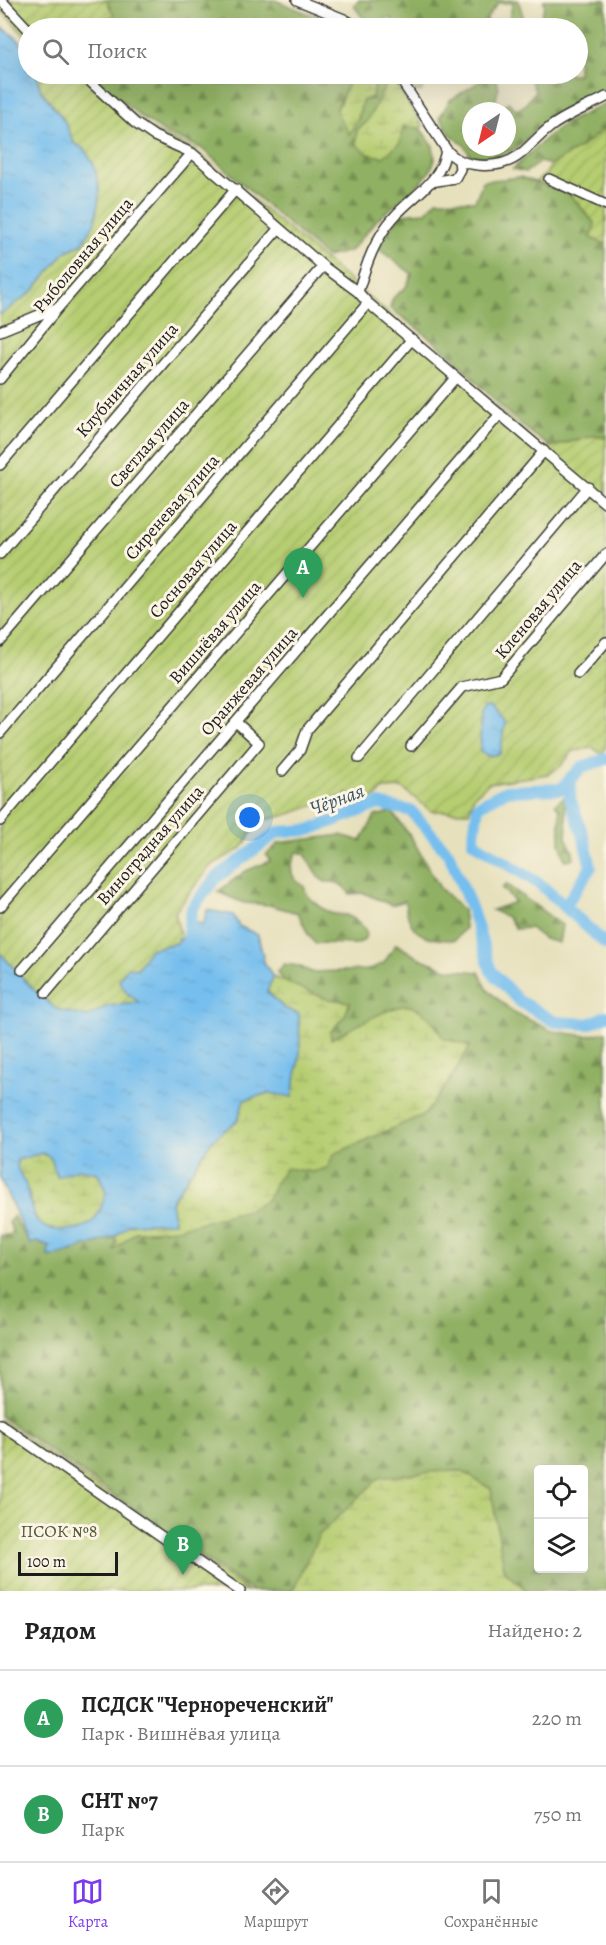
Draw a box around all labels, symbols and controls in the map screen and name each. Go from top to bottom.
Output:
search box [18,18,588,84]
icon: search [39,35,72,68]
text: Поиск [87,36,147,66]
north arrow [462,102,516,156]
street label: Рыболовная улица [28,192,139,318]
street label: Клубничная улица [70,317,184,442]
street label: Светлая улица [103,393,195,493]
street label: Сиреневая улица [119,448,225,565]
street label: Сосновая улица [144,514,243,623]
pin: A [284,548,322,598]
street label: Кленовая улица [489,554,587,664]
street label: Вишнёвая улица [163,575,267,689]
street label: Оранжевая улица [195,621,303,741]
water label: Чёрная [306,777,368,822]
street label: Виноградная улица [91,779,209,910]
your location [235,803,264,832]
map controls [534,1465,588,1573]
button: locate [534,1465,588,1519]
park label: ПСОК №8 [20,1519,98,1543]
button: layers [534,1519,588,1573]
pin: B [164,1526,202,1575]
scale bar [18,1549,118,1576]
text: 100 m [27,1551,66,1573]
text: Рядом [24,1613,96,1648]
text: Найдено: 2 [487,1617,582,1644]
text: ПСДСК "Чернореченский" [81,1690,334,1720]
text: A [37,1705,50,1732]
text: 220 m [532,1705,582,1732]
text: Парк · Вишнёвая улица [81,1720,281,1747]
text: СНТ №7 [81,1786,158,1816]
text: B [37,1801,50,1828]
text: 750 m [534,1801,582,1828]
text: Парк [81,1816,125,1843]
tab: Карта [68,1875,108,1933]
tab: Маршрут [244,1875,308,1933]
tab: Сохранённые [444,1875,538,1933]

